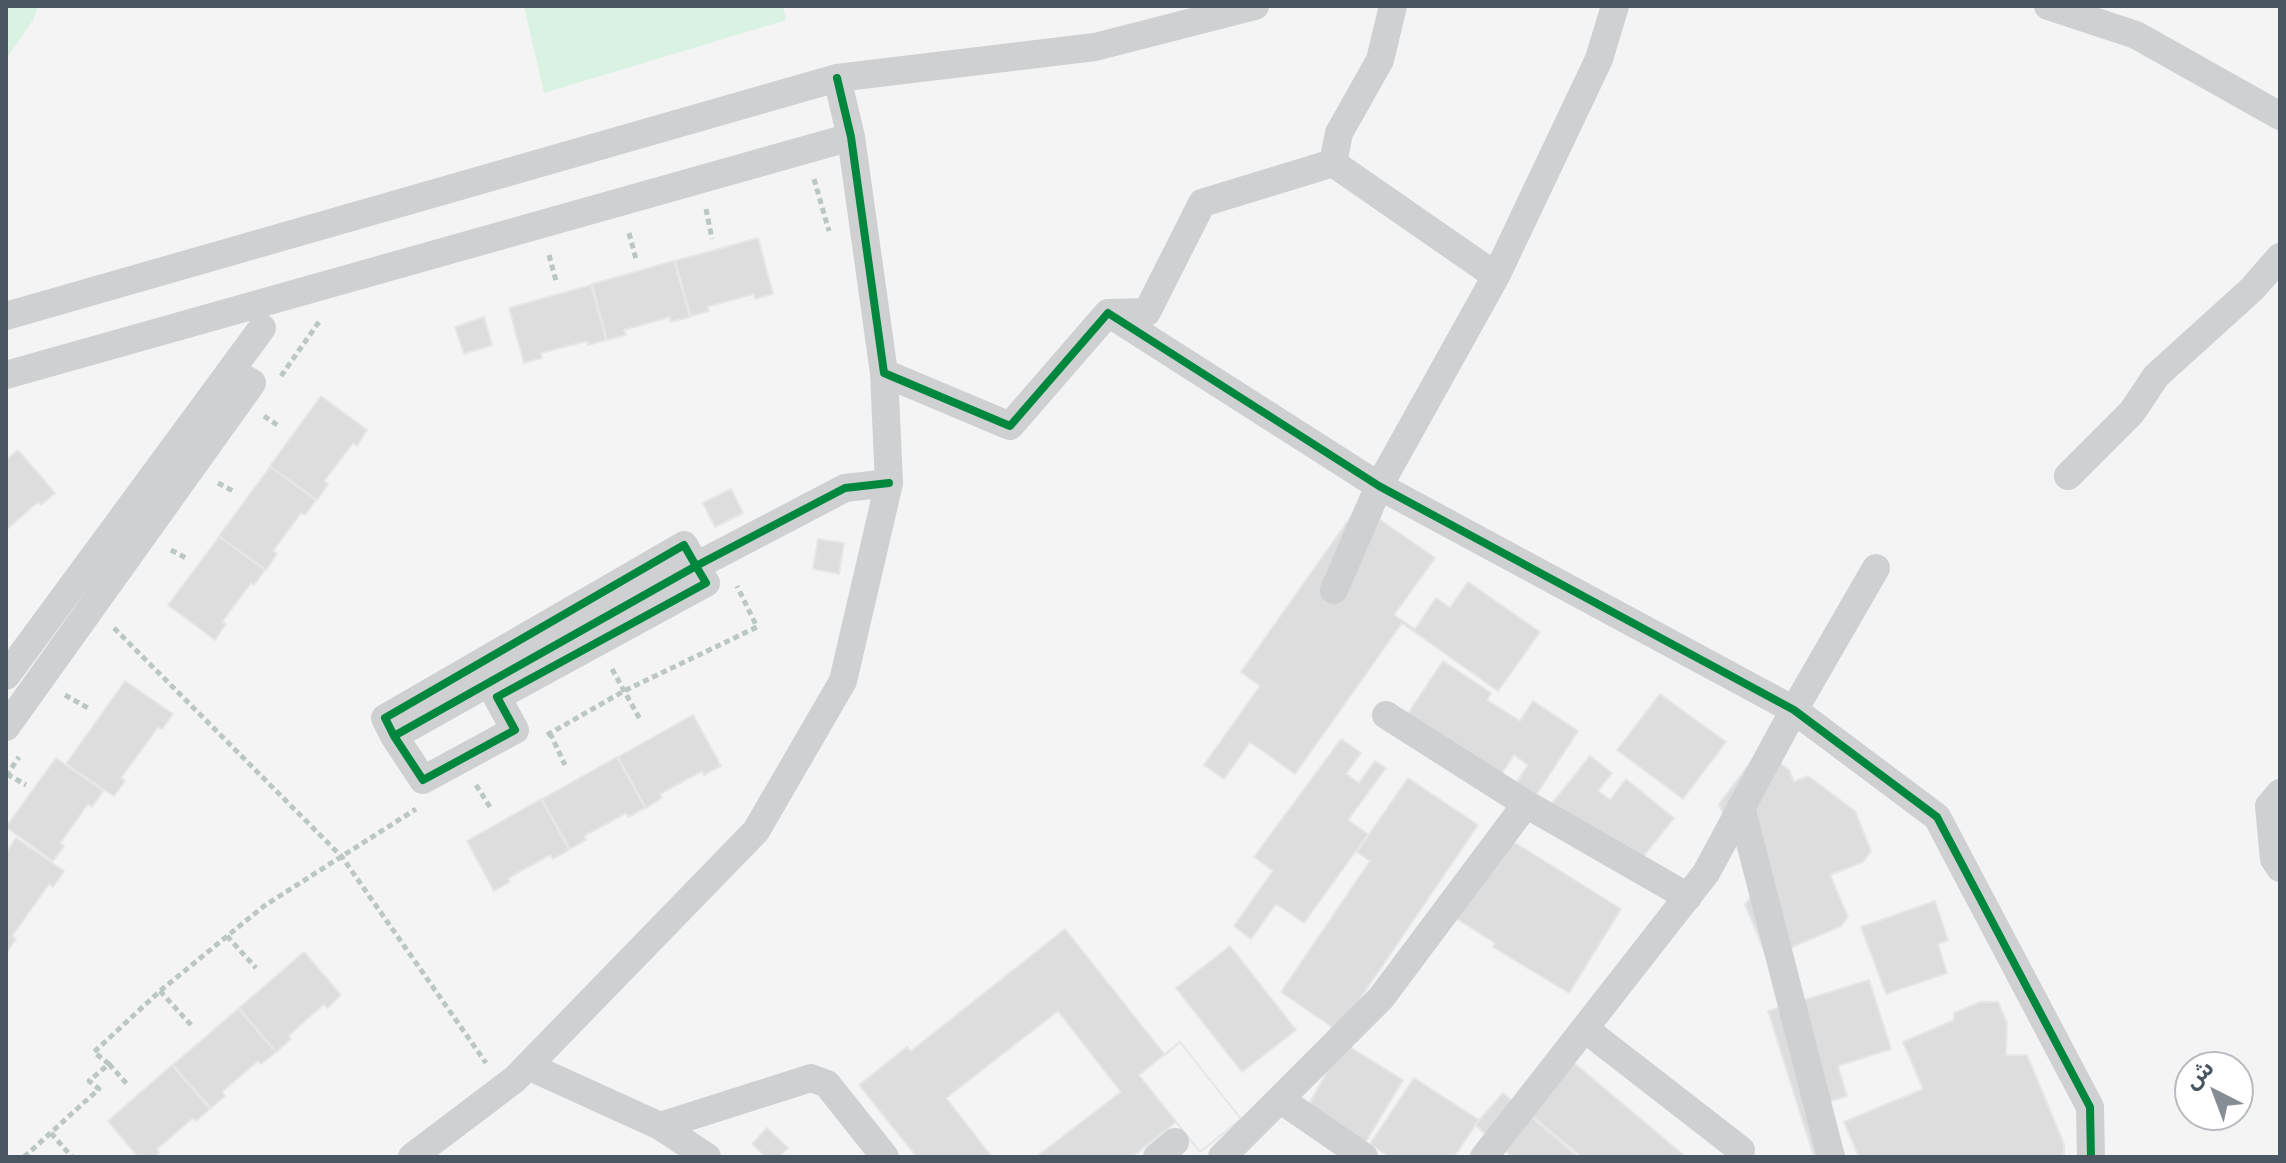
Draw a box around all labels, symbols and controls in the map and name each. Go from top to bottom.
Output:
north arrow [2174,1051,2254,1131]
text: ش [2177,1053,2221,1096]

